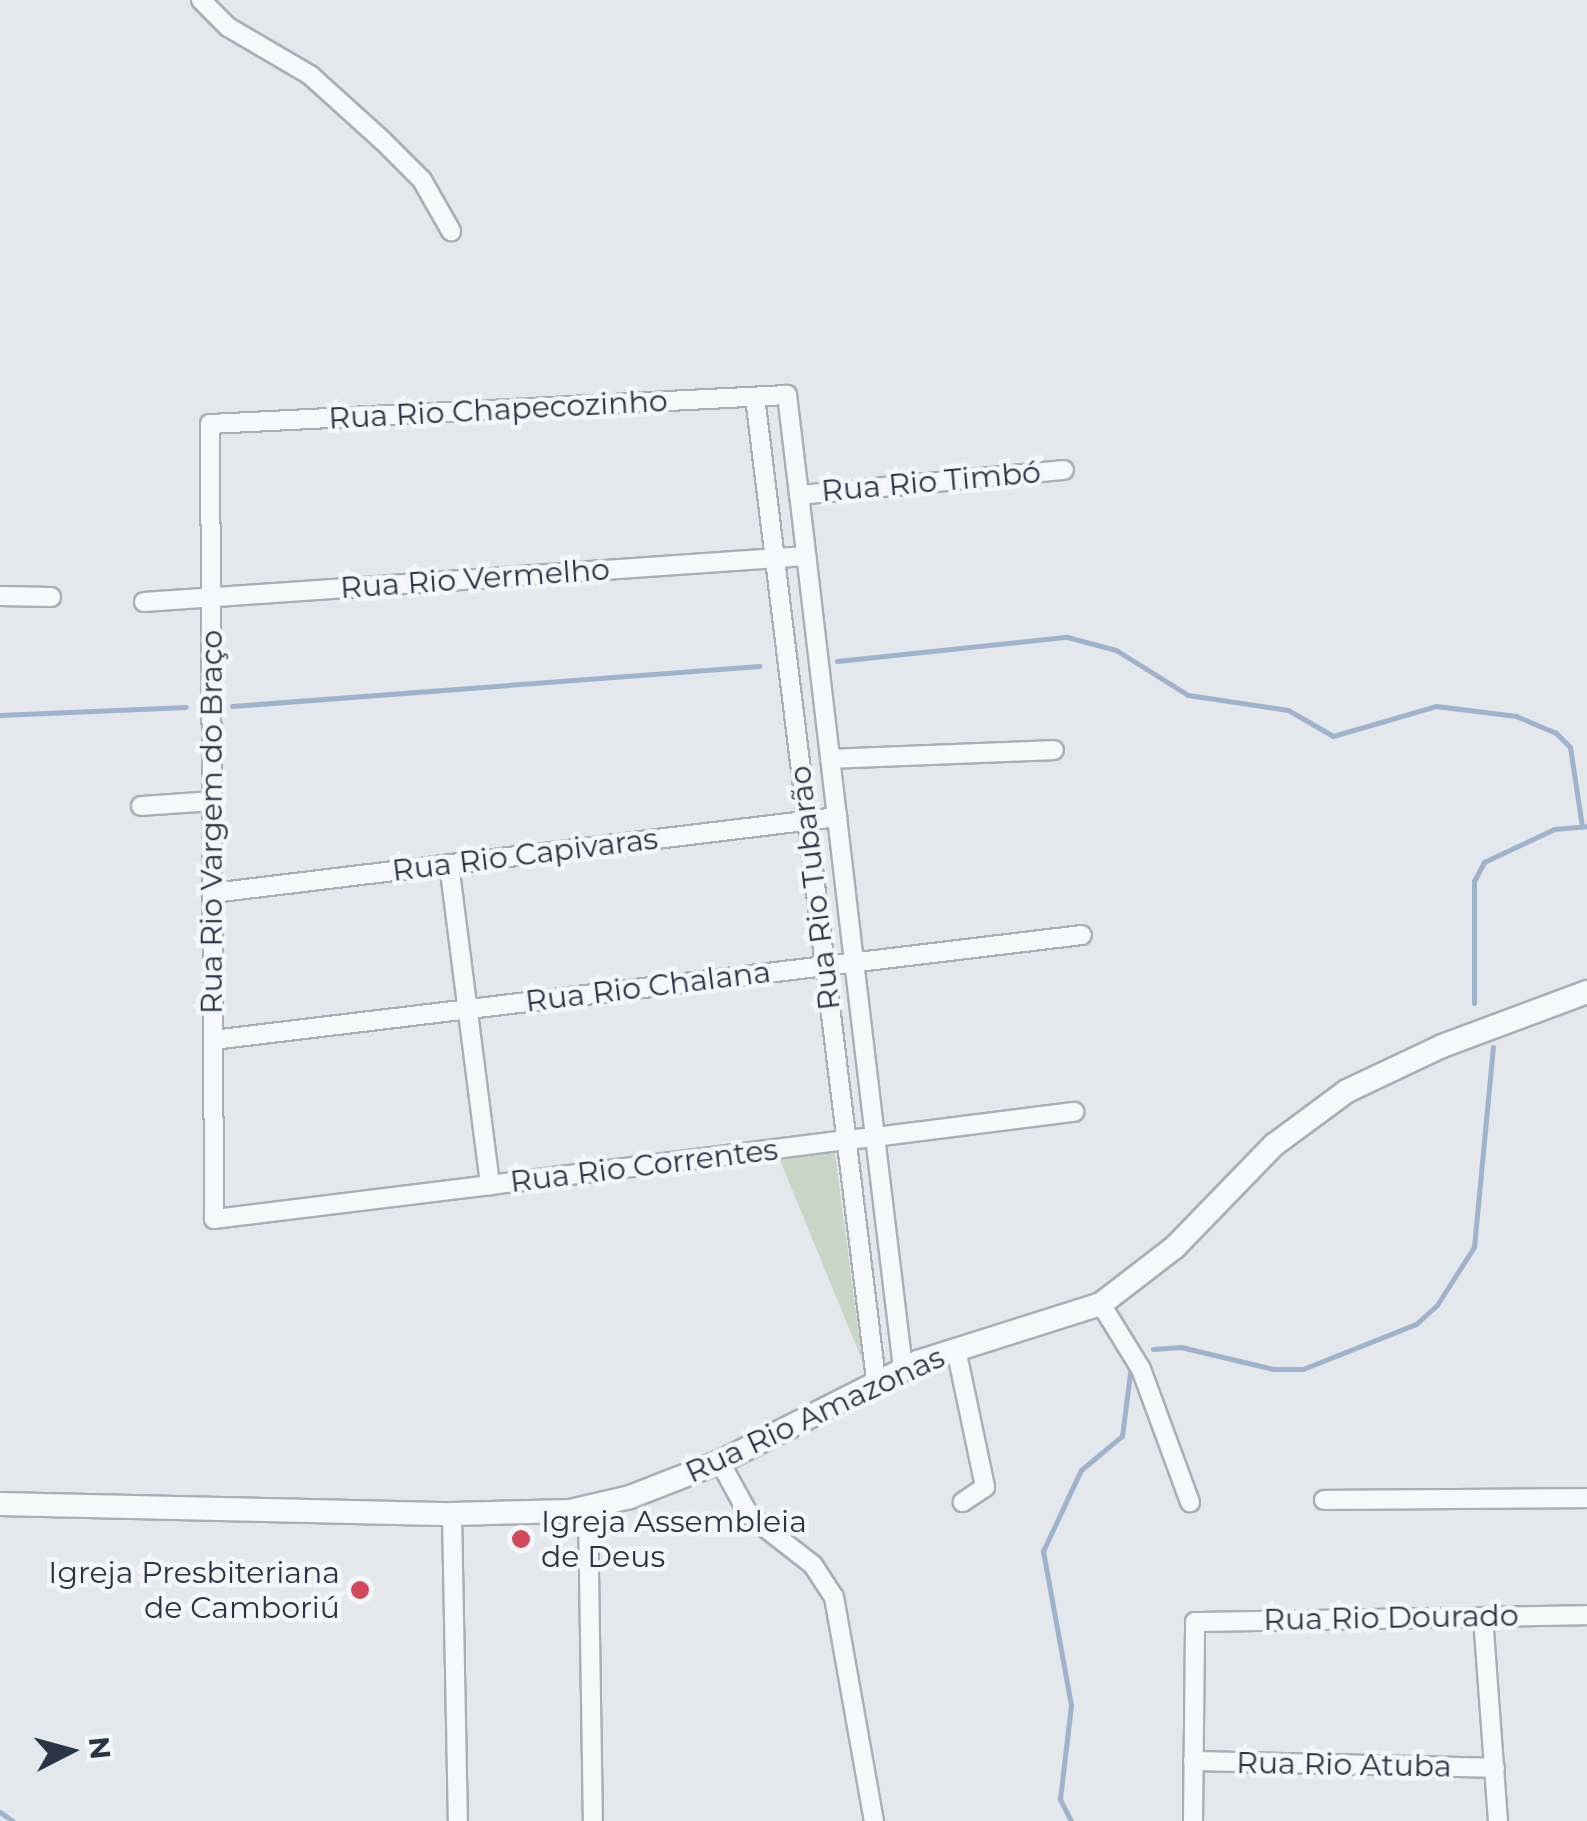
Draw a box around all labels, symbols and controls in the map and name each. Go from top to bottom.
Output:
street label: Rua Rio Chapecozinho [328,383,668,437]
street label: Rua Rio Timbó [820,454,1042,510]
street label: Rua Rio Vermelho [339,552,611,606]
street label: Rua Rio Vargem do Braço [194,630,230,1014]
street label: Rua Rio Tubarão [782,764,848,1012]
street label: Rua Rio Capivaras [390,821,660,889]
street label: Rua Rio Chalana [523,954,773,1020]
street label: Rua Rio Correntes [508,1132,780,1200]
street label: Rua Rio Amazonas [680,1339,950,1491]
place label: Igreja Assembleia de Deus [541,1504,807,1574]
marker: Igreja Assembleia de Deus [510,1528,532,1550]
place label: Igreja Presbiteriana de Camboriú [48,1555,340,1626]
marker: Igreja Presbiteriana de Camboriú [349,1579,371,1601]
street label: Rua Rio Dourado [1263,1598,1519,1638]
north arrow [20,1701,120,1801]
text: N [82,1735,118,1761]
street label: Rua Rio Atuba [1236,1745,1452,1785]

